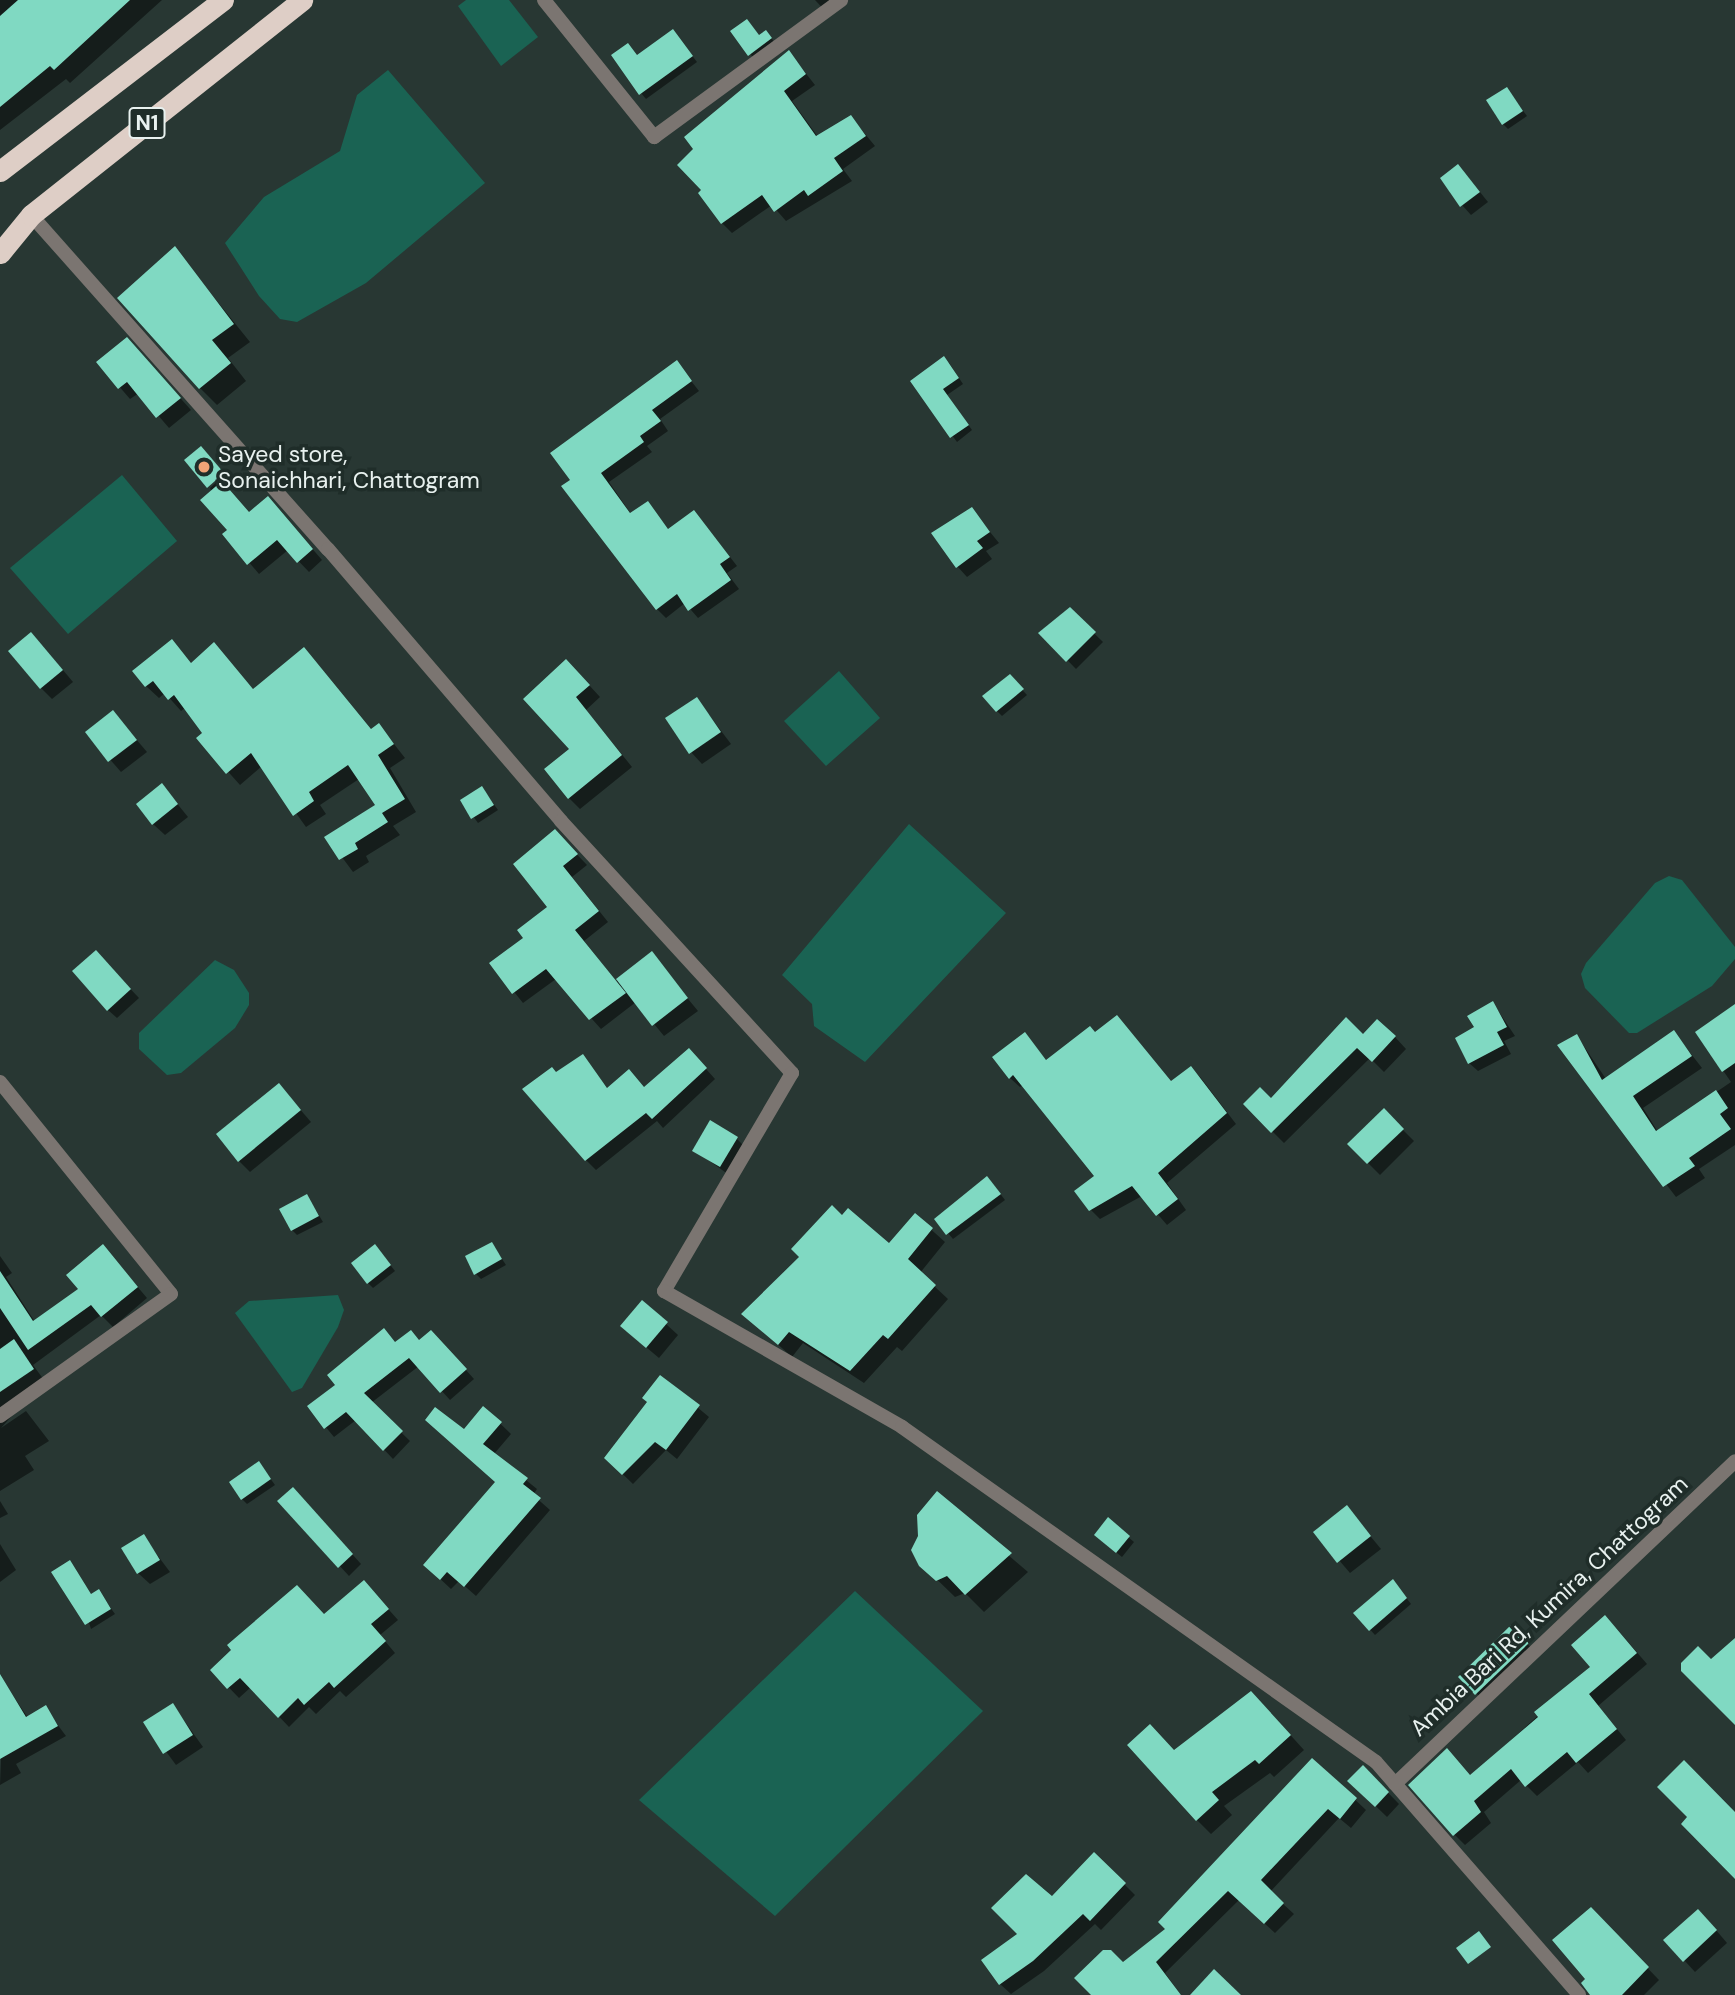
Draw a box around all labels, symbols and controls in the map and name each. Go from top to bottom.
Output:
road number: N1 [128,106,166,140]
place label: Sayed store, Sonaichhari, Chattogram [218,440,480,494]
marker: Sayed store, Sonaichhari, Chattogram [196,459,212,475]
street label: Ambia Bari Rd, Kumira, Chattogram [1405,1470,1693,1742]

